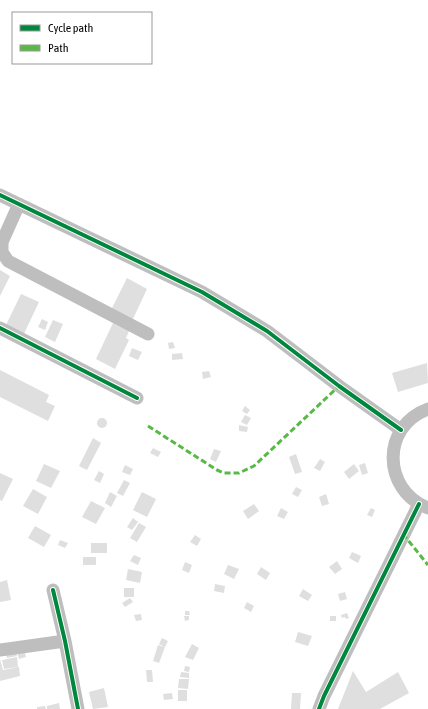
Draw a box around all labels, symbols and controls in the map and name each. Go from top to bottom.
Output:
legend [12,12,152,64]
text: Cycle path [48,21,93,35]
text: Path [48,41,69,55]

